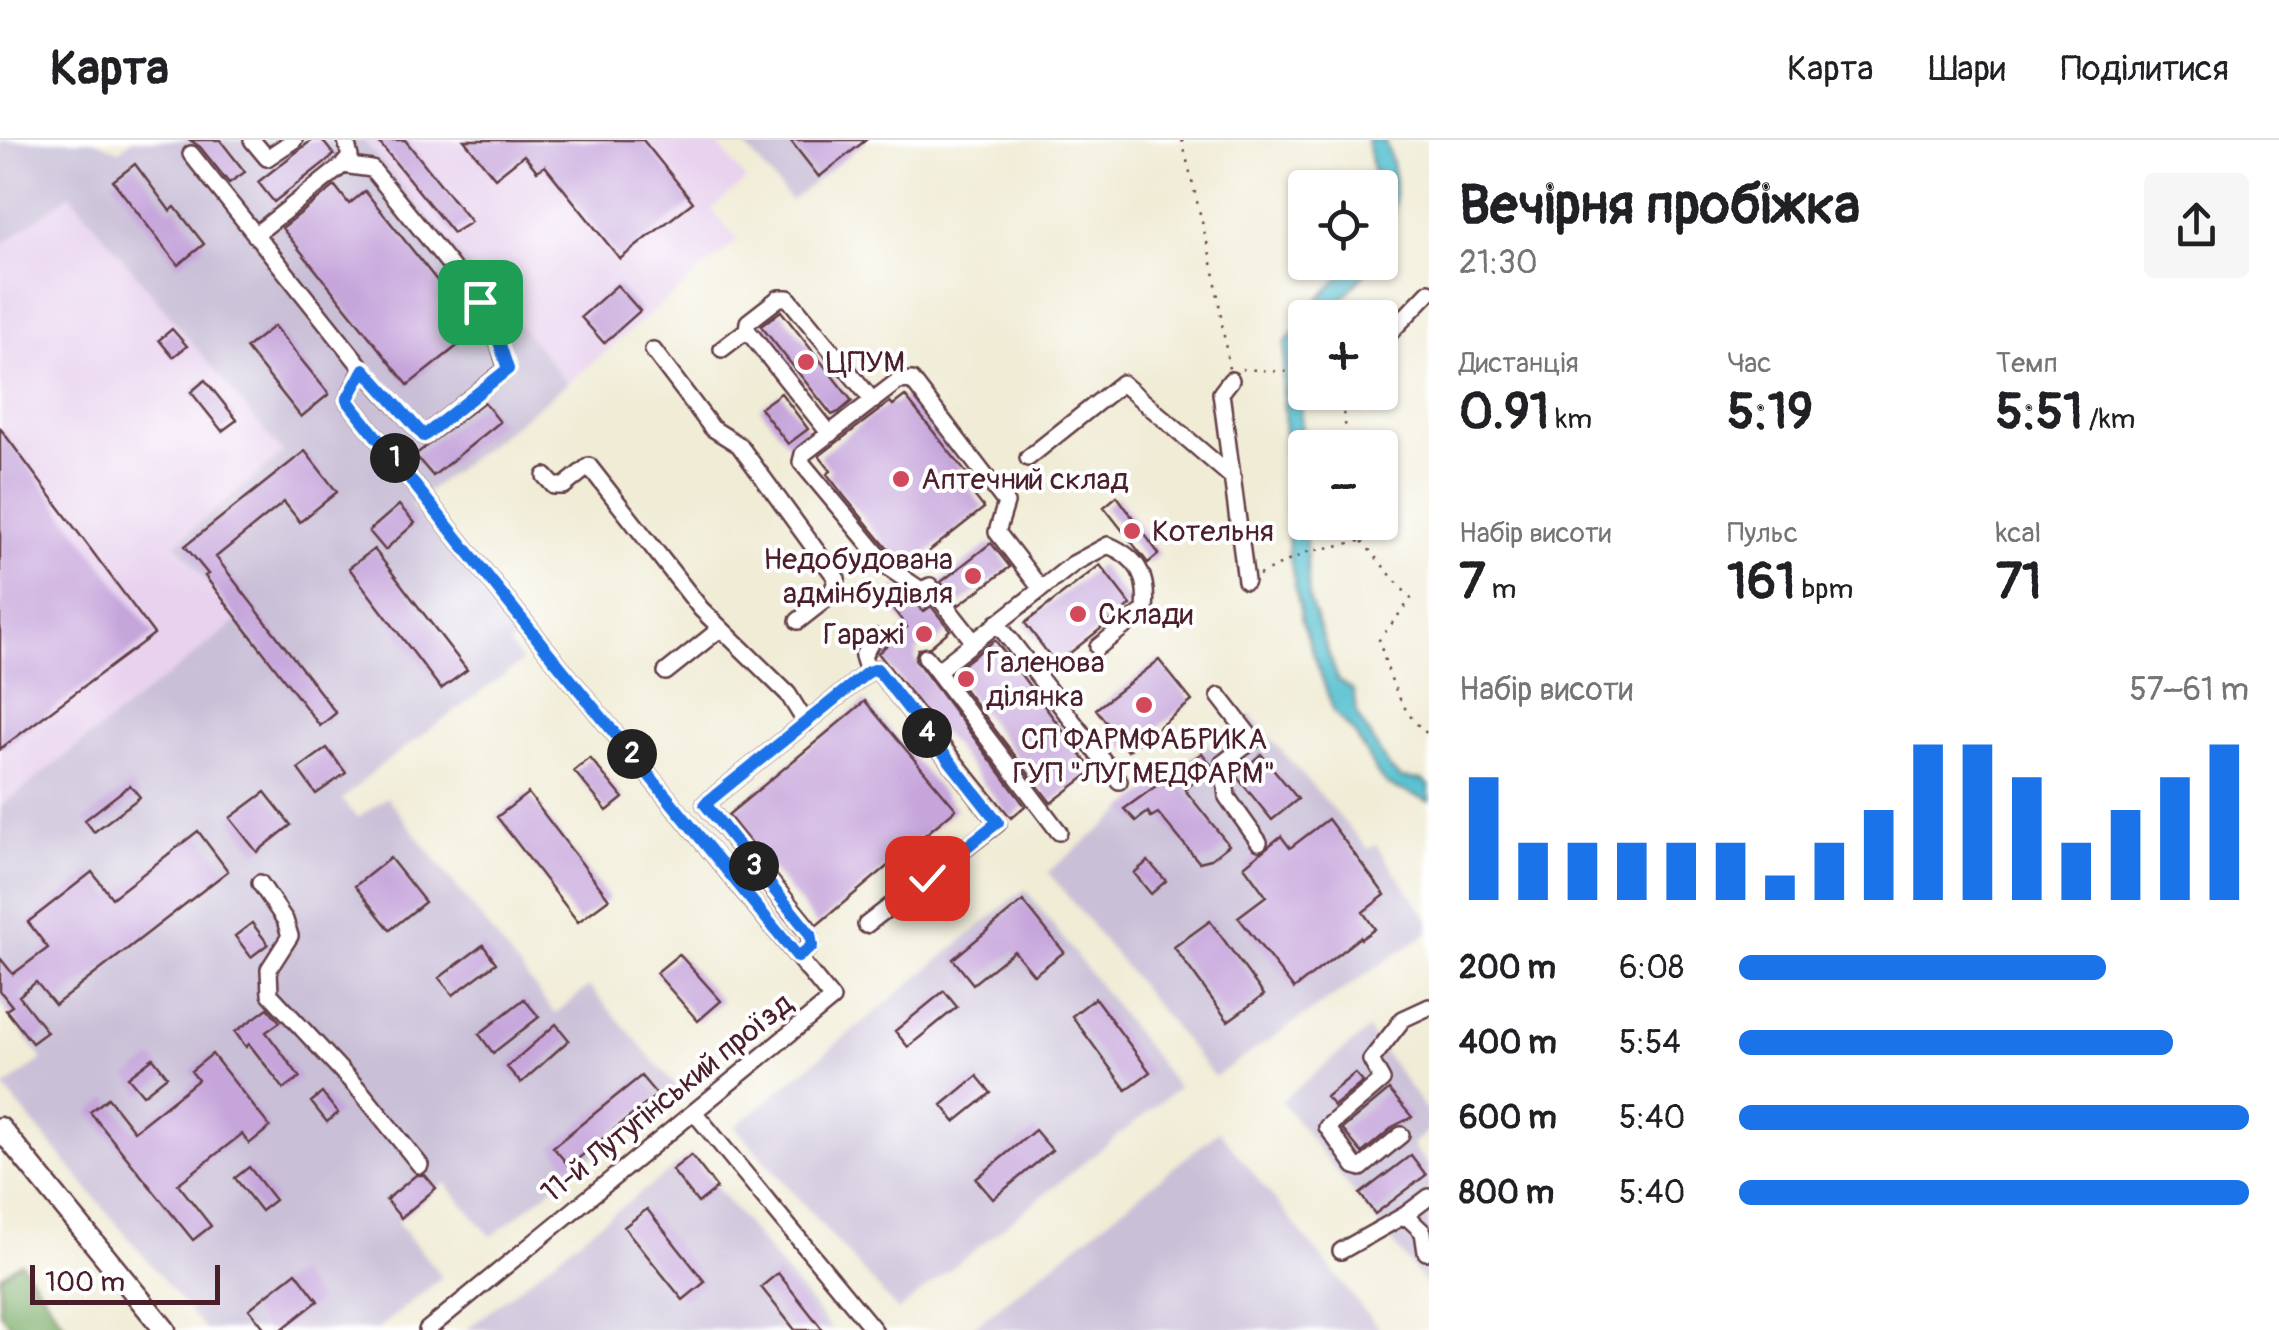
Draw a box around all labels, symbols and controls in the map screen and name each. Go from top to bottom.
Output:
text: Карта [50,39,169,99]
text: Карта [1787,47,1874,91]
text: Шари [1929,47,2006,91]
text: Поділитися [2061,47,2229,91]
map controls [1288,170,1398,540]
button: locate [1288,170,1398,280]
text: Вечірня пробіжка [1459,171,1860,240]
button: share [2144,173,2249,278]
text: 21:30 [1459,243,1538,283]
pin [438,260,523,345]
icon: arrive [453,275,508,330]
button: + [1288,300,1398,410]
place label: ЦПУМ [826,344,905,381]
text: Дистанція [1459,346,1579,381]
text: Час [1727,346,1771,381]
text: Темп [1996,346,2058,381]
marker: ЦПУМ [795,351,817,373]
text: 0.91 [1459,381,1549,444]
text: 5:19 [1727,381,1813,444]
text: 5:51 [1996,381,2083,444]
text: km [1549,402,1592,437]
text: /km [2083,402,2135,437]
button: − [1288,430,1398,540]
pin: 1 [370,433,420,483]
text: 1 [390,440,400,475]
place label: Аптечний склад [921,461,1128,498]
marker: Аптечний склад [890,468,912,490]
place label: Котельня [1152,513,1274,550]
text: Набір висоти [1459,516,1611,551]
text: Пульс [1727,516,1798,551]
text: kcal [1996,516,2041,551]
marker: Котельня [1121,520,1143,542]
place label: Недобудована адмінбудівля [763,541,953,612]
text: 7 [1459,551,1485,614]
text: 161 [1727,551,1796,614]
text: 71 [1996,551,2042,614]
marker: Недобудована адмінбудівля [962,565,984,587]
text: m [1485,572,1516,607]
text: bpm [1796,572,1853,607]
place label: Склади [1098,596,1193,633]
marker: Склади [1067,603,1089,625]
place label: Гаражі [823,616,904,653]
marker: Гаражі [913,623,935,645]
place label: Галенова ділянка [986,644,1105,715]
marker: Галенова ділянка [955,668,977,690]
text: Набір висоти [1459,670,1633,710]
text: 57–61 m [2129,670,2249,710]
marker: СП ФАРМФАБРИКА ГУП "ЛУГМЕДФАРМ" [1133,694,1155,716]
pin: 4 [902,708,952,758]
text: 4 [919,715,935,750]
place label: СП ФАРМФАБРИКА ГУП "ЛУГМЕДФАРМ" [1013,721,1275,792]
pin: 2 [607,729,657,779]
text: 2 [624,736,640,771]
pin [885,836,970,921]
pin: 3 [729,841,779,891]
text: 3 [746,848,762,883]
icon: check [900,851,955,906]
text: 200 m [1459,948,1556,988]
text: 6:08 [1619,948,1684,988]
street label: 11-й Лутугінський проїзд [534,985,800,1211]
text: 400 m [1459,1023,1557,1063]
text: 5:54 [1619,1023,1681,1063]
text: 600 m [1459,1098,1557,1138]
text: 5:40 [1619,1098,1685,1138]
text: 800 m [1459,1173,1554,1213]
text: 5:40 [1619,1173,1685,1213]
scale bar [30,1260,220,1304]
text: 100 m [45,1265,125,1300]

